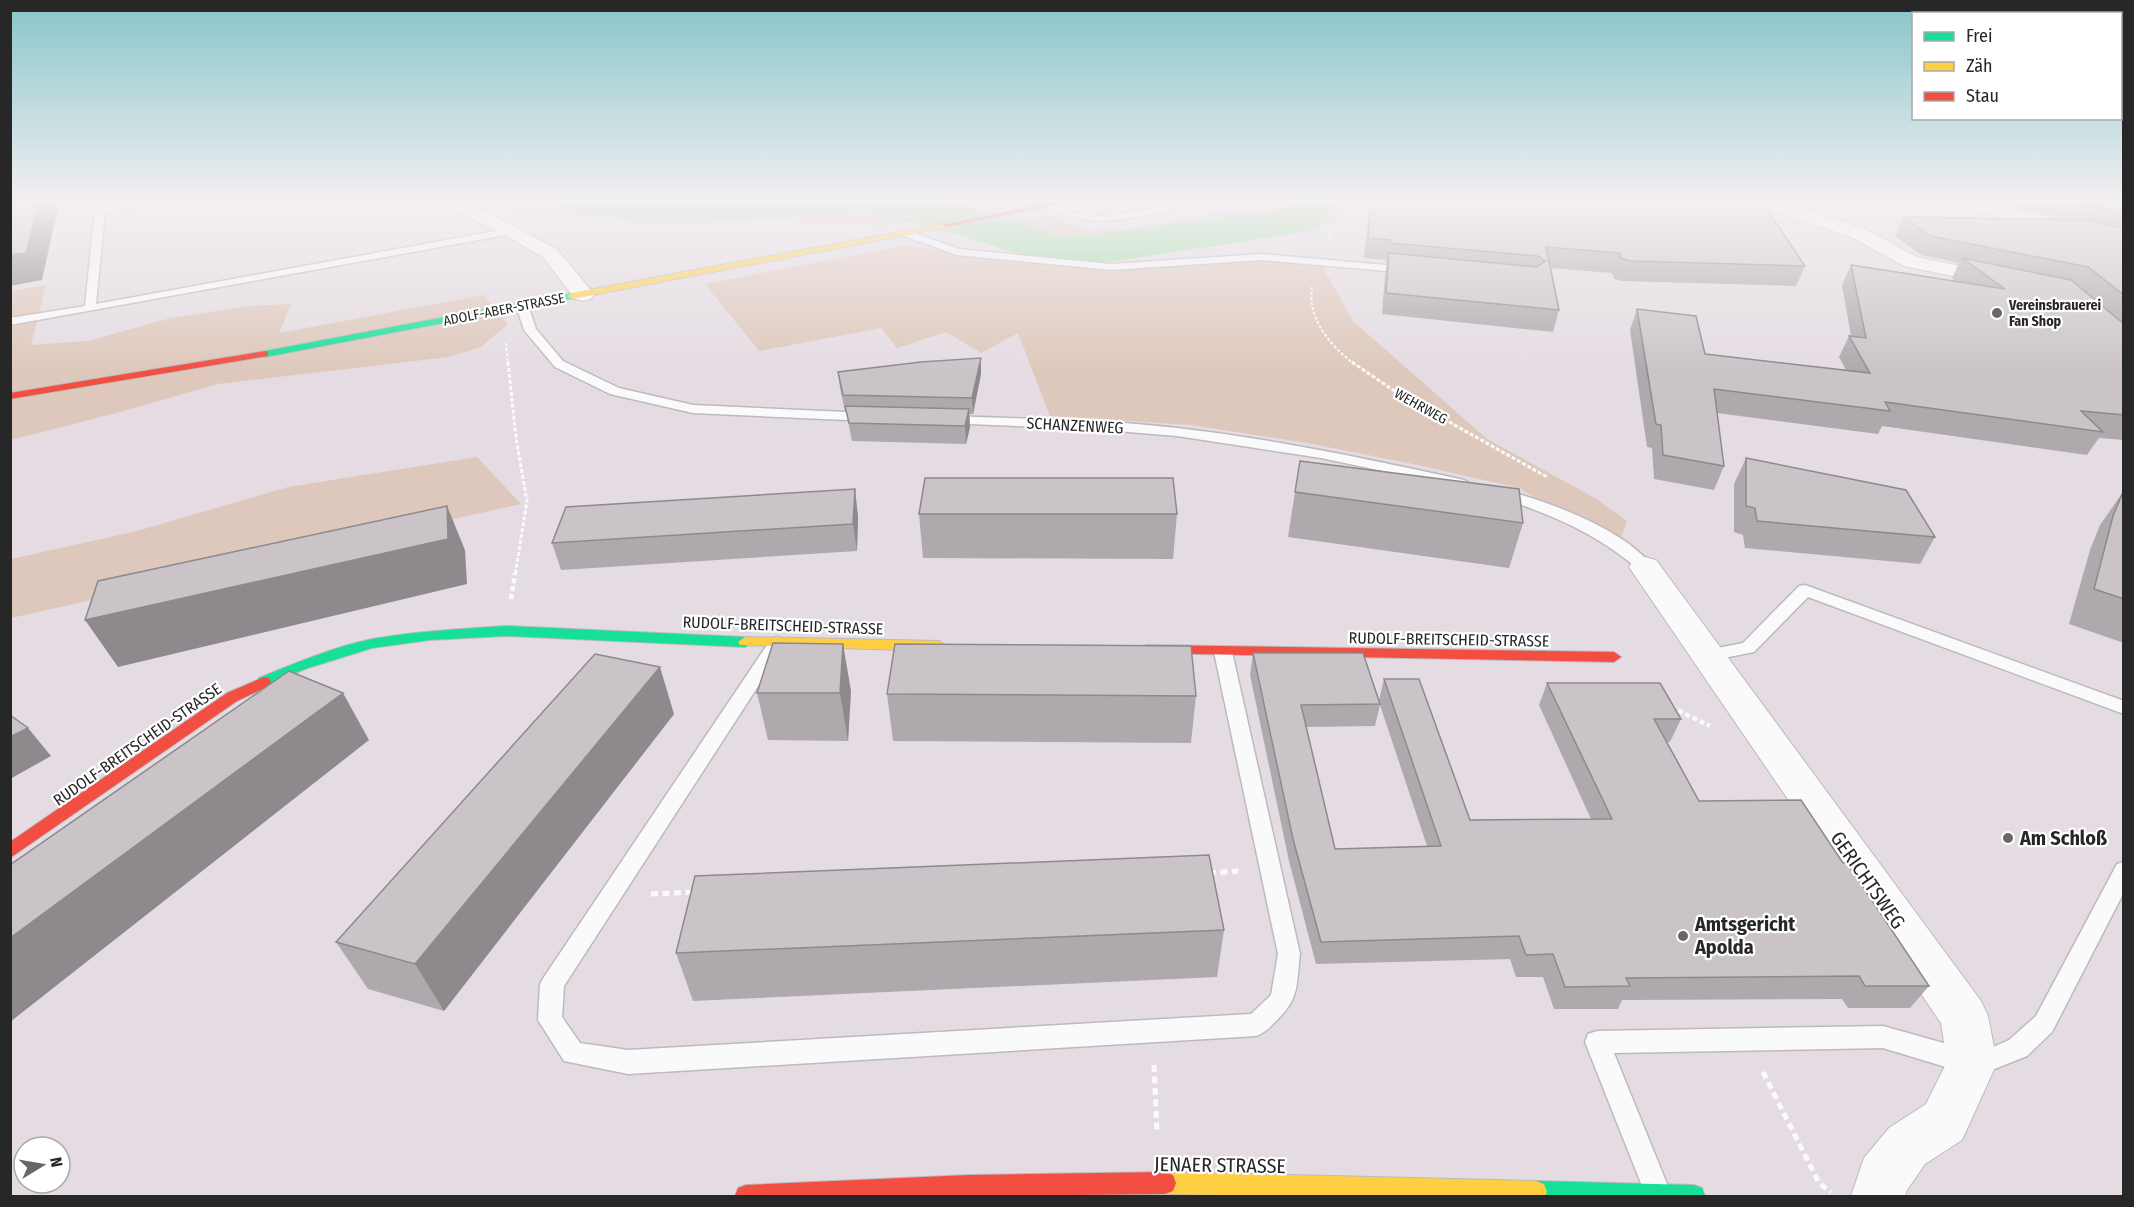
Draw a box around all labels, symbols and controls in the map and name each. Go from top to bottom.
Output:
legend [1912,12,2122,120]
text: Frei [1966,25,1992,47]
text: Zäh [1966,55,1993,77]
text: Stau [1966,85,1999,107]
street label: ADOLF-ABER-STRASSE [442,289,567,330]
place label: Vereinsbrauerei Fan Shop [2008,297,2101,330]
marker: Vereinsbrauerei Fan Shop [1990,306,2004,320]
street label: WEHRWEG [1391,385,1450,428]
street label: SCHANZENWEG [1026,413,1124,438]
street label: RUDOLF-BREITSCHEID-STRASSE [682,613,884,638]
street label: RUDOLF-BREITSCHEID-STRASSE [1348,628,1550,651]
street label: RUDOLF-BREITSCHEID-STRASSE [50,679,225,810]
place label: Am Schloß [2019,826,2107,850]
street label: GERICHTSWEG [1826,827,1910,933]
marker: Am Schloß [2001,831,2015,845]
place label: Amtsgericht Apolda [1694,912,1796,959]
marker: Amtsgericht Apolda [1676,929,1690,943]
north arrow [12,1135,72,1195]
street label: JENAER STRASSE [1154,1152,1286,1178]
text: N [46,1156,66,1169]

